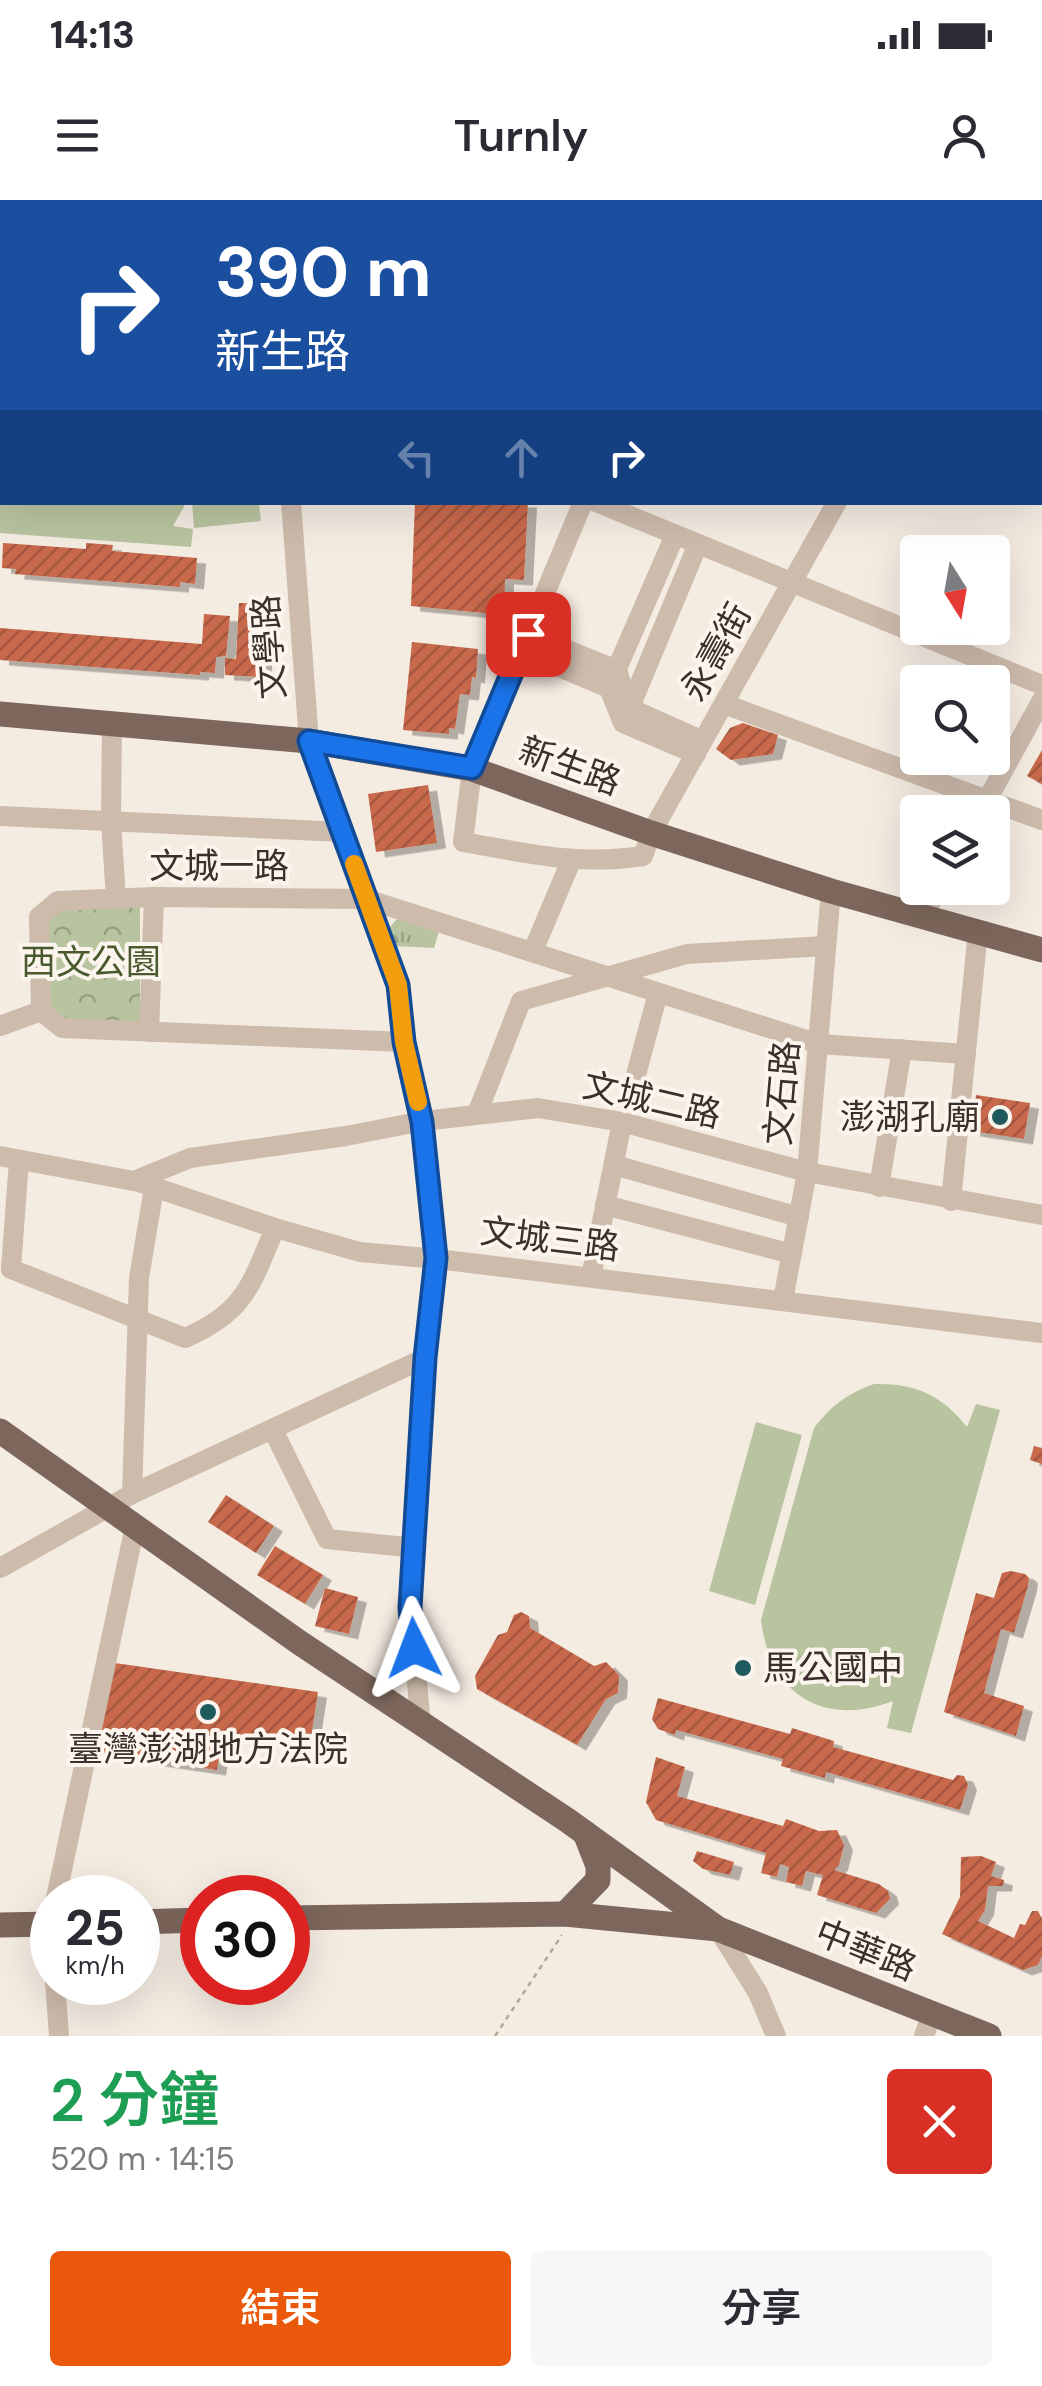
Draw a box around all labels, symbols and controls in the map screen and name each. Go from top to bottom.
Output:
text: 14:13 [50,10,135,60]
text: Turnly [454,106,588,165]
icon: menu [50,108,105,163]
icon: person [937,108,992,163]
text: 390 m [215,227,432,318]
icon: right [50,240,180,370]
text: 新生路 [215,322,350,381]
icon: left [389,430,444,485]
icon: ahead [494,430,549,485]
icon: right [599,430,654,485]
north arrow [900,535,1010,645]
map controls [900,535,1010,905]
pin [486,592,571,677]
street label: 文學路 [242,593,296,701]
street label: 永壽街 [670,595,762,709]
icon: arrive [501,607,556,662]
button: search [900,665,1010,775]
street label: 新生路 [513,726,627,806]
button: layers [900,795,1010,905]
street label: 文城一路 [149,843,289,889]
park label: 西文公園 [21,939,161,985]
street label: 文石路 [755,1039,809,1147]
street label: 文城二路 [579,1062,725,1138]
place label: 澎湖孔廟 [840,1094,980,1140]
marker: 澎湖孔廟 [989,1106,1011,1128]
street label: 文城三路 [478,1208,622,1270]
position arrow [362,1596,466,1700]
place label: 馬公國中 [763,1645,903,1691]
marker: 馬公國中 [732,1657,754,1679]
marker: 臺灣澎湖地方法院 [197,1701,219,1723]
place label: 臺灣澎湖地方法院 [68,1726,348,1772]
speed limit sign: 30 [180,1875,310,2005]
text: 25 [65,1895,125,1961]
street label: 中華路 [809,1909,923,1991]
text: km/h [65,1949,125,1982]
text: 2 分鐘 [50,2061,219,2140]
button: close [887,2069,992,2174]
text: 520 m · 14:15 [50,2138,235,2180]
button: 結束 [50,2251,511,2366]
button: 分享 [531,2251,992,2366]

